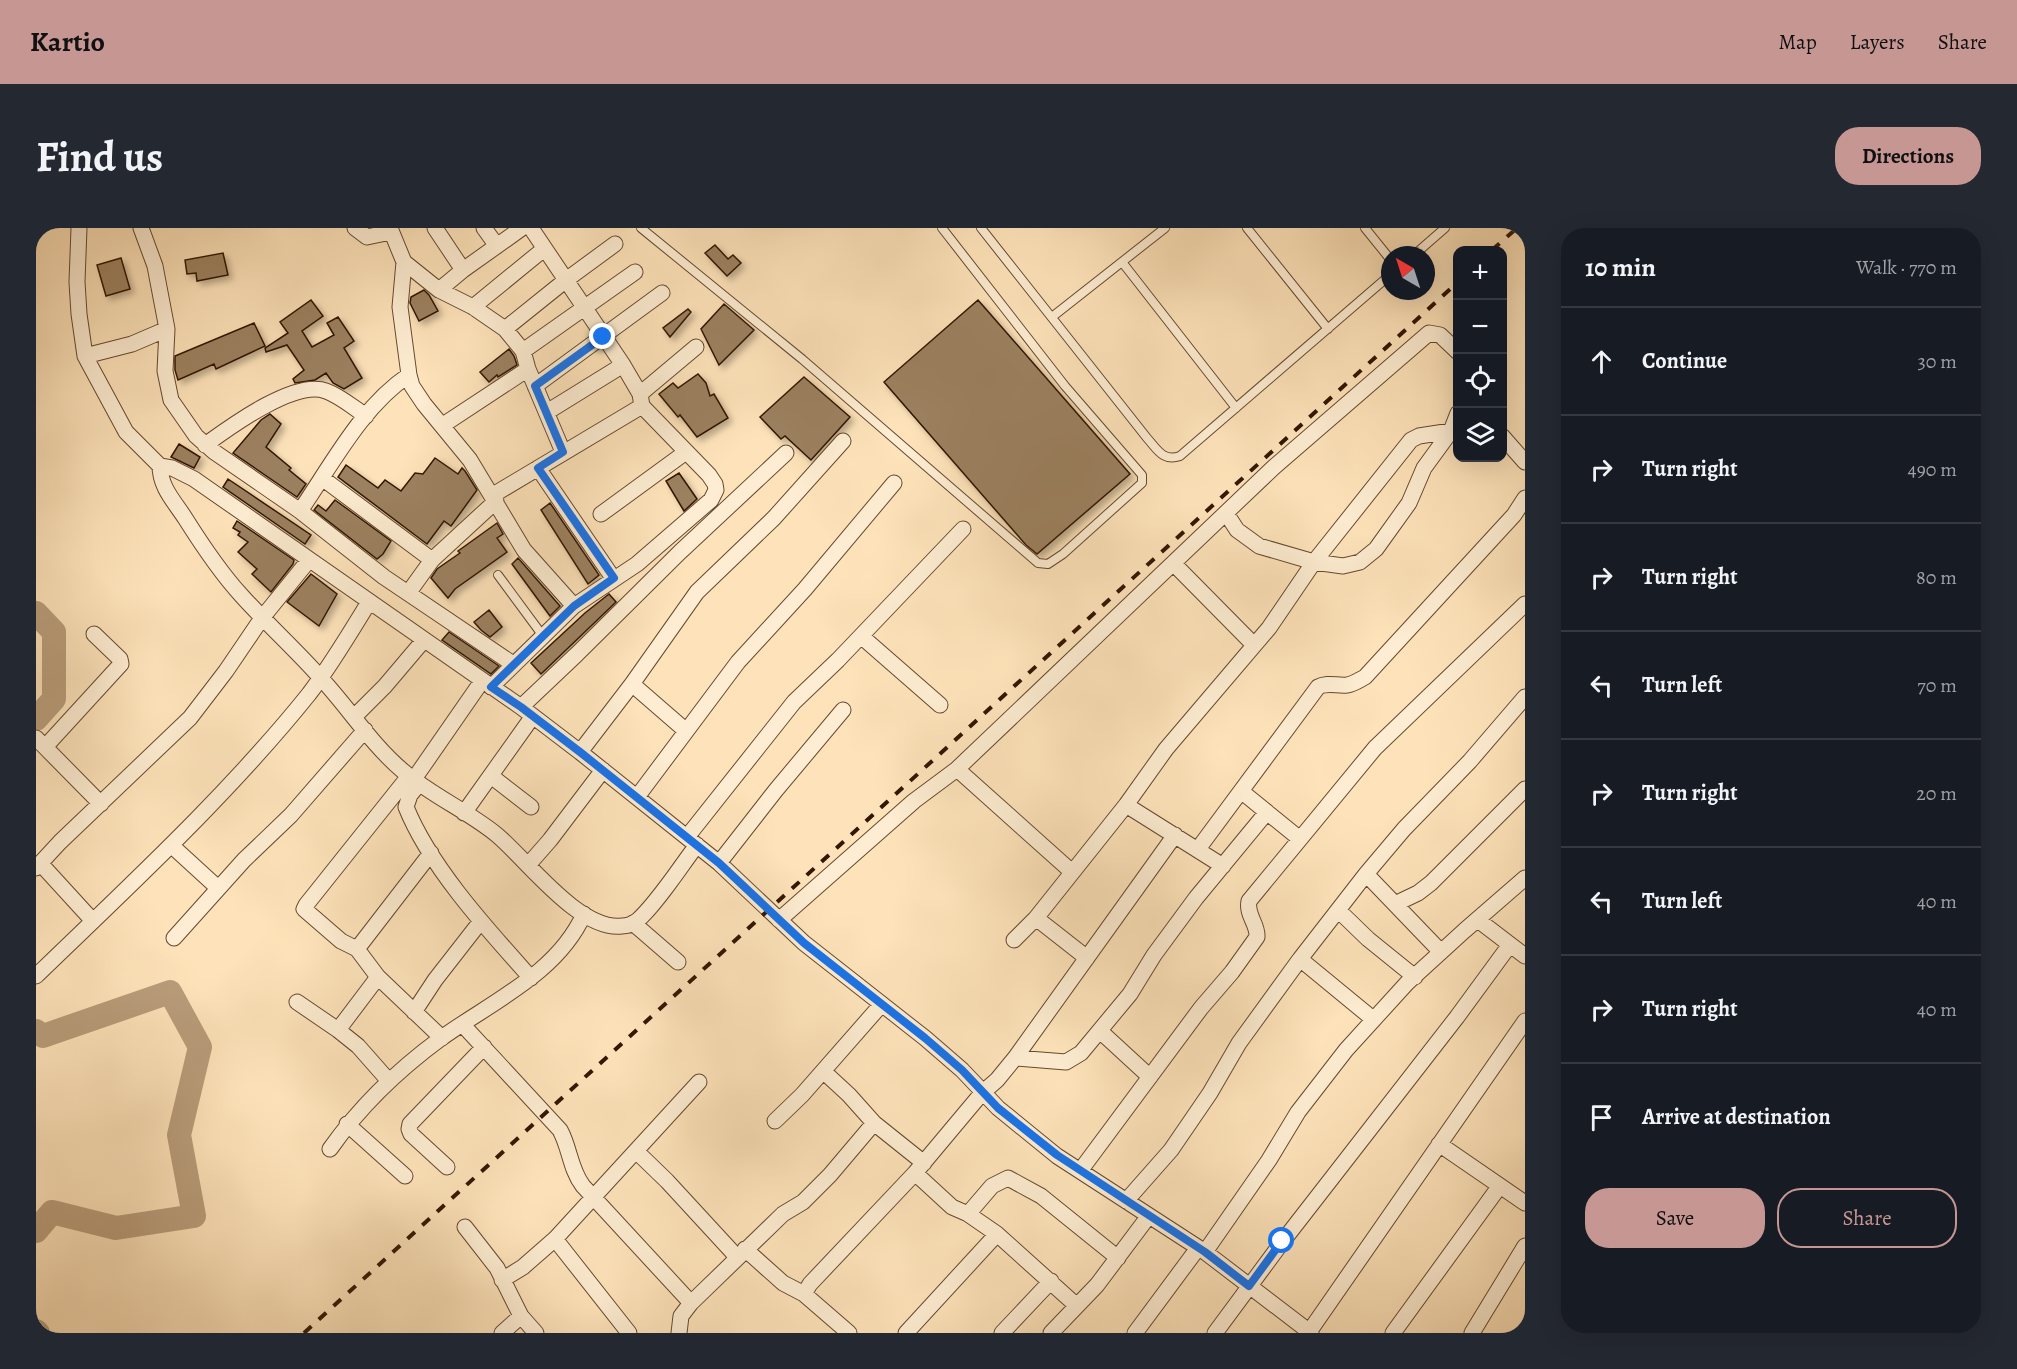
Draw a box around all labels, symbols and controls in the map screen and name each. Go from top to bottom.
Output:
text: Kartio [30,23,105,61]
text: Map [1778,28,1817,56]
text: Layers [1850,28,1905,56]
text: Share [1938,28,1987,56]
button: Directions [1835,127,1981,185]
text: Find us [36,128,163,185]
north arrow [1381,246,1435,300]
map controls [1453,246,1507,462]
button: + [1453,246,1507,300]
text: 10 min [1585,250,1656,285]
text: Walk · 770 m [1856,254,1957,281]
button: − [1453,300,1507,354]
route end [589,323,615,349]
icon: ahead [1585,345,1618,378]
text: Continue [1642,346,1727,376]
text: 30 m [1917,348,1957,375]
button: locate [1453,354,1507,408]
button: layers [1453,408,1507,462]
icon: right [1585,453,1618,486]
text: Turn right [1642,454,1738,484]
text: 490 m [1908,456,1957,483]
icon: right [1585,561,1618,594]
text: Turn right [1642,562,1738,592]
text: 80 m [1916,564,1957,591]
icon: left [1585,669,1618,702]
text: Turn left [1642,670,1722,700]
text: 70 m [1917,672,1957,699]
icon: right [1585,777,1618,810]
text: Turn right [1642,778,1738,808]
text: 20 m [1916,780,1957,807]
icon: left [1585,885,1618,918]
text: Turn left [1642,886,1722,916]
text: 40 m [1917,888,1957,915]
icon: right [1585,993,1618,1026]
text: Turn right [1642,994,1738,1024]
text: 40 m [1917,996,1957,1023]
icon: arrive [1585,1101,1618,1134]
text: Arrive at destination [1642,1102,1831,1132]
button: Save [1585,1188,1765,1248]
button: Share [1777,1188,1957,1248]
route start [1268,1227,1294,1253]

